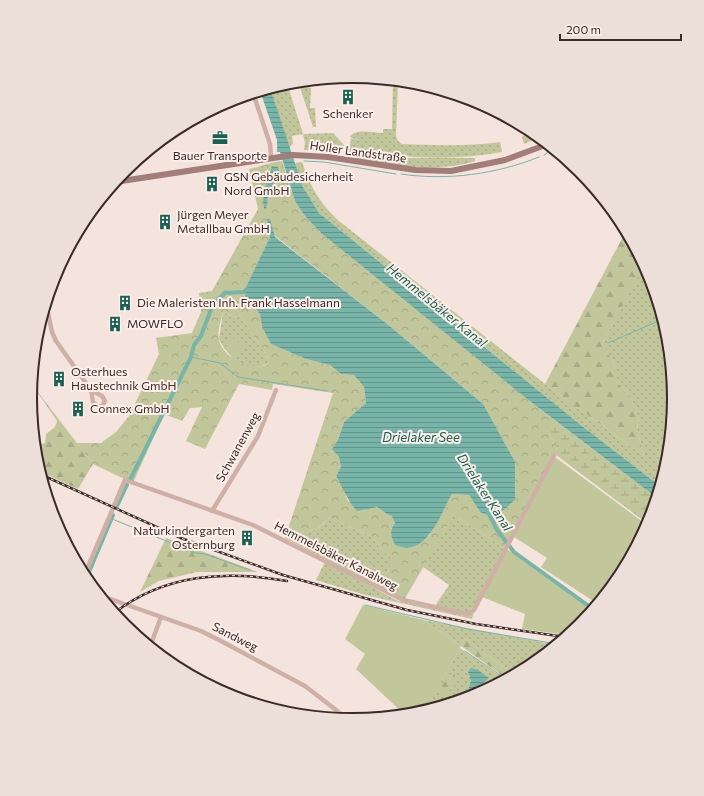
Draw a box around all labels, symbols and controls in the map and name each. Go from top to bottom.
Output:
scale bar [560,16,681,42]
text: 200 m [566,22,601,36]
building icon: Schenker [339,88,357,106]
place label: Schenker [323,106,373,120]
office icon: Bauer Transporte [211,129,229,147]
street label: Holler Landstraße [309,137,407,165]
place label: Bauer Transporte [173,148,267,162]
place label: GSN Gebäudesicherheit Nord GmbH [224,169,353,197]
building icon: GSN Gebäudesicherheit Nord GmbH [203,175,221,193]
place label: Jürgen Meyer Metallbau GmbH [177,207,270,235]
building icon: Jürgen Meyer Metallbau GmbH [156,213,174,231]
water label: Hemmelsbäker Kanal [384,260,491,351]
building icon: Die Maleristen Inh. Frank Hasselmann [116,294,134,312]
place label: Die Maleristen Inh. Frank Hasselmann [137,295,340,309]
building icon: MOWFLO [106,315,124,333]
place label: MOWFLO [127,316,184,330]
place label: Osterhues Haustechnik GmbH [71,364,177,392]
building icon: Osterhues Haustechnik GmbH [50,370,68,388]
building icon: Connex GmbH [69,400,87,418]
place label: Connex GmbH [90,401,170,415]
street label: Schwanenweg [212,409,262,484]
water label: Drielaker See [382,429,460,445]
water label: Drielaker Kanal [454,450,516,534]
street label: Hemmelsbäker Kanalweg [272,518,401,593]
place label: Naturkindergarten Osternburg [133,523,235,551]
building icon: Naturkindergarten Osternburg [238,529,256,547]
street label: Sandweg [210,619,261,654]

